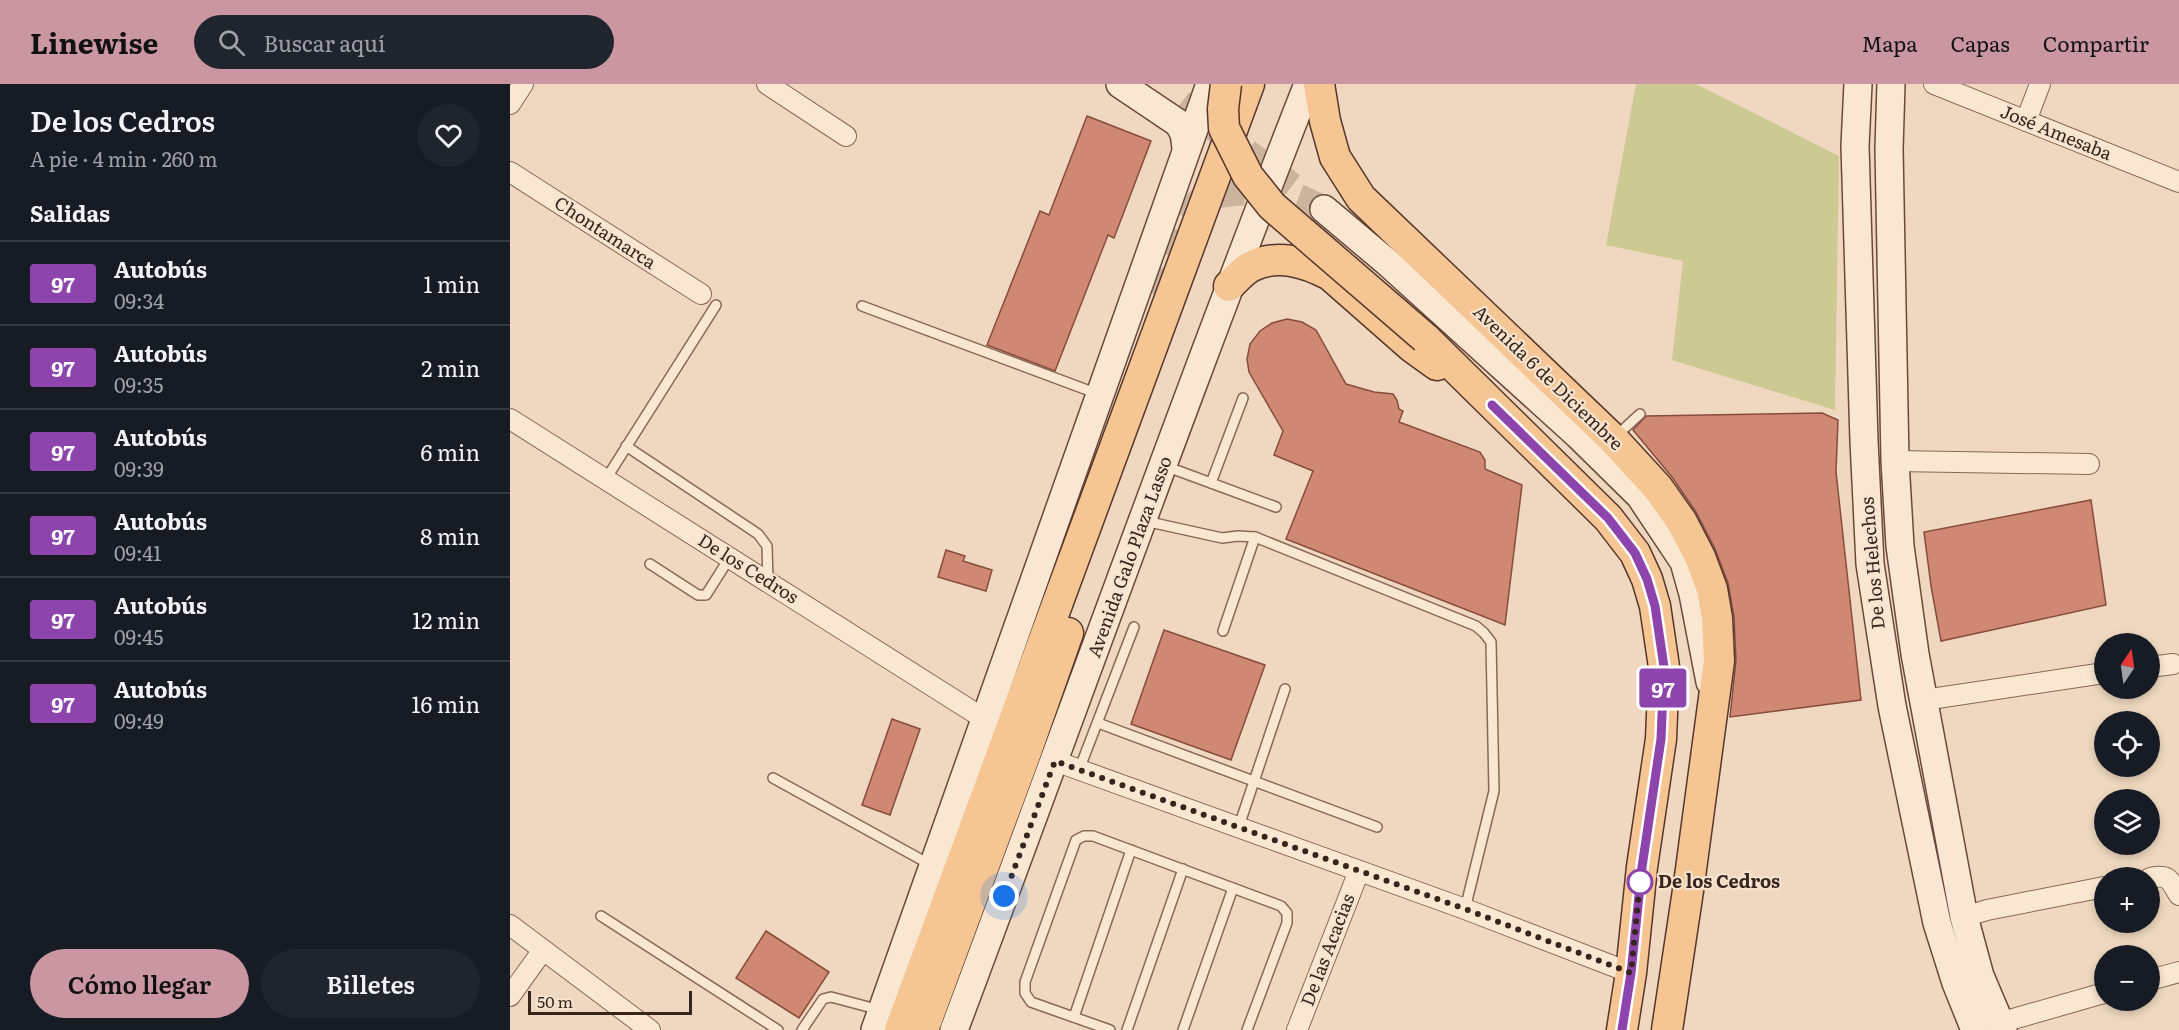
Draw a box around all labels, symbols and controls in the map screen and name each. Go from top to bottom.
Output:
search box [194,15,614,69]
text: Linewise [30,21,158,63]
icon: search [215,26,248,59]
text: Buscar aquí [263,26,385,59]
text: Mapa [1861,27,1918,58]
text: Capas [1951,27,2010,58]
text: Compartir [2043,27,2149,58]
street label: José Amesaba [1997,97,2117,166]
text: De los Cedros [30,99,215,141]
button: heart [417,104,480,167]
text: A pie · 4 min · 260 m [30,143,218,173]
street label: Chontamarca [550,189,662,275]
text: Salidas [30,196,110,229]
text: Autobús [114,252,207,285]
text: 1 min [423,267,480,300]
text: 97 [51,268,75,299]
text: 09:34 [114,285,164,315]
street label: Avenida 6 de Diciembre [1468,298,1630,456]
text: Autobús [114,336,207,369]
text: 2 min [421,351,480,384]
text: 97 [51,352,75,383]
text: 09:35 [114,369,163,399]
text: Autobús [114,420,207,453]
text: 6 min [421,435,480,468]
text: 97 [51,436,75,467]
street label: Avenida Galo Plaza Lasso [1080,452,1178,661]
text: 09:39 [114,453,164,483]
street label: De los Helechos [1852,496,1891,630]
text: Autobús [114,504,207,537]
text: 8 min [420,519,480,552]
text: 97 [51,520,75,551]
street label: De los Cedros [693,526,804,609]
text: 09:41 [114,537,161,567]
text: Autobús [114,588,207,621]
text: 12 min [412,603,480,636]
text: 97 [51,604,75,635]
text: 09:45 [114,621,163,651]
north arrow [2094,633,2160,699]
map controls [2094,633,2160,1011]
line badge: 97 [1636,668,1690,708]
text: Autobús [114,672,207,705]
text: 97 [1651,673,1675,704]
text: 16 min [412,687,480,720]
text: 97 [51,688,75,719]
text: 09:49 [114,705,164,735]
button: locate [2094,711,2160,777]
button: layers [2094,789,2160,855]
place label: De los Cedros [1658,867,1780,894]
button: + [2094,867,2160,933]
marker: De los Cedros [1627,869,1653,895]
your location [989,881,1019,911]
street label: De las Acacias [1293,889,1360,1010]
button: − [2094,945,2160,1011]
button: Cómo llegar [30,949,249,1018]
button: Billetes [261,949,480,1018]
scale bar [528,988,692,1016]
text: 50 m [537,989,573,1013]

